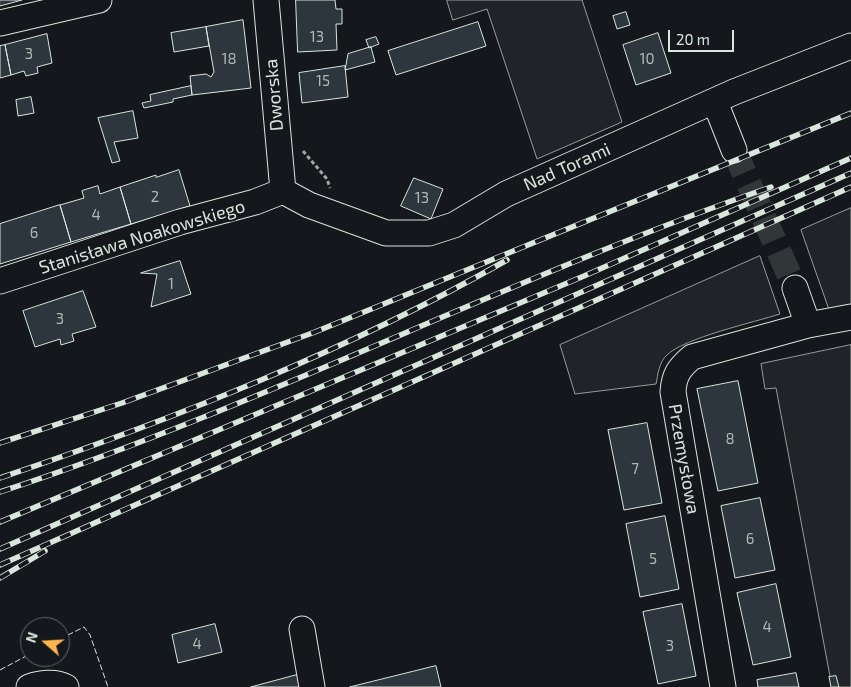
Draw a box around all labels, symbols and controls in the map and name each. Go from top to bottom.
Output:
scale bar [671,20,737,52]
house number: 13 [310,28,324,46]
text: 20 m [676,30,710,48]
house number: 3 [25,45,33,63]
house number: 18 [221,50,237,68]
house number: 10 [639,50,655,68]
street label: Dworska [260,58,288,132]
house number: 15 [316,72,330,90]
street label: Nad Torami [520,138,614,196]
house number: 2 [151,188,159,206]
house number: 13 [415,189,429,207]
street label: Stanisława Noakowskiego [36,195,248,279]
house number: 4 [91,206,101,224]
house number: 6 [30,224,38,242]
house number: 1 [168,275,174,293]
house number: 3 [56,310,64,328]
street label: Przemysłowa [664,402,704,516]
house number: 8 [725,430,735,448]
house number: 7 [631,460,639,478]
house number: 6 [746,530,754,548]
house number: 5 [649,550,657,568]
north arrow [20,617,70,667]
house number: 4 [762,618,772,636]
text: N [22,630,41,645]
house number: 4 [192,635,202,653]
house number: 3 [666,637,674,655]

